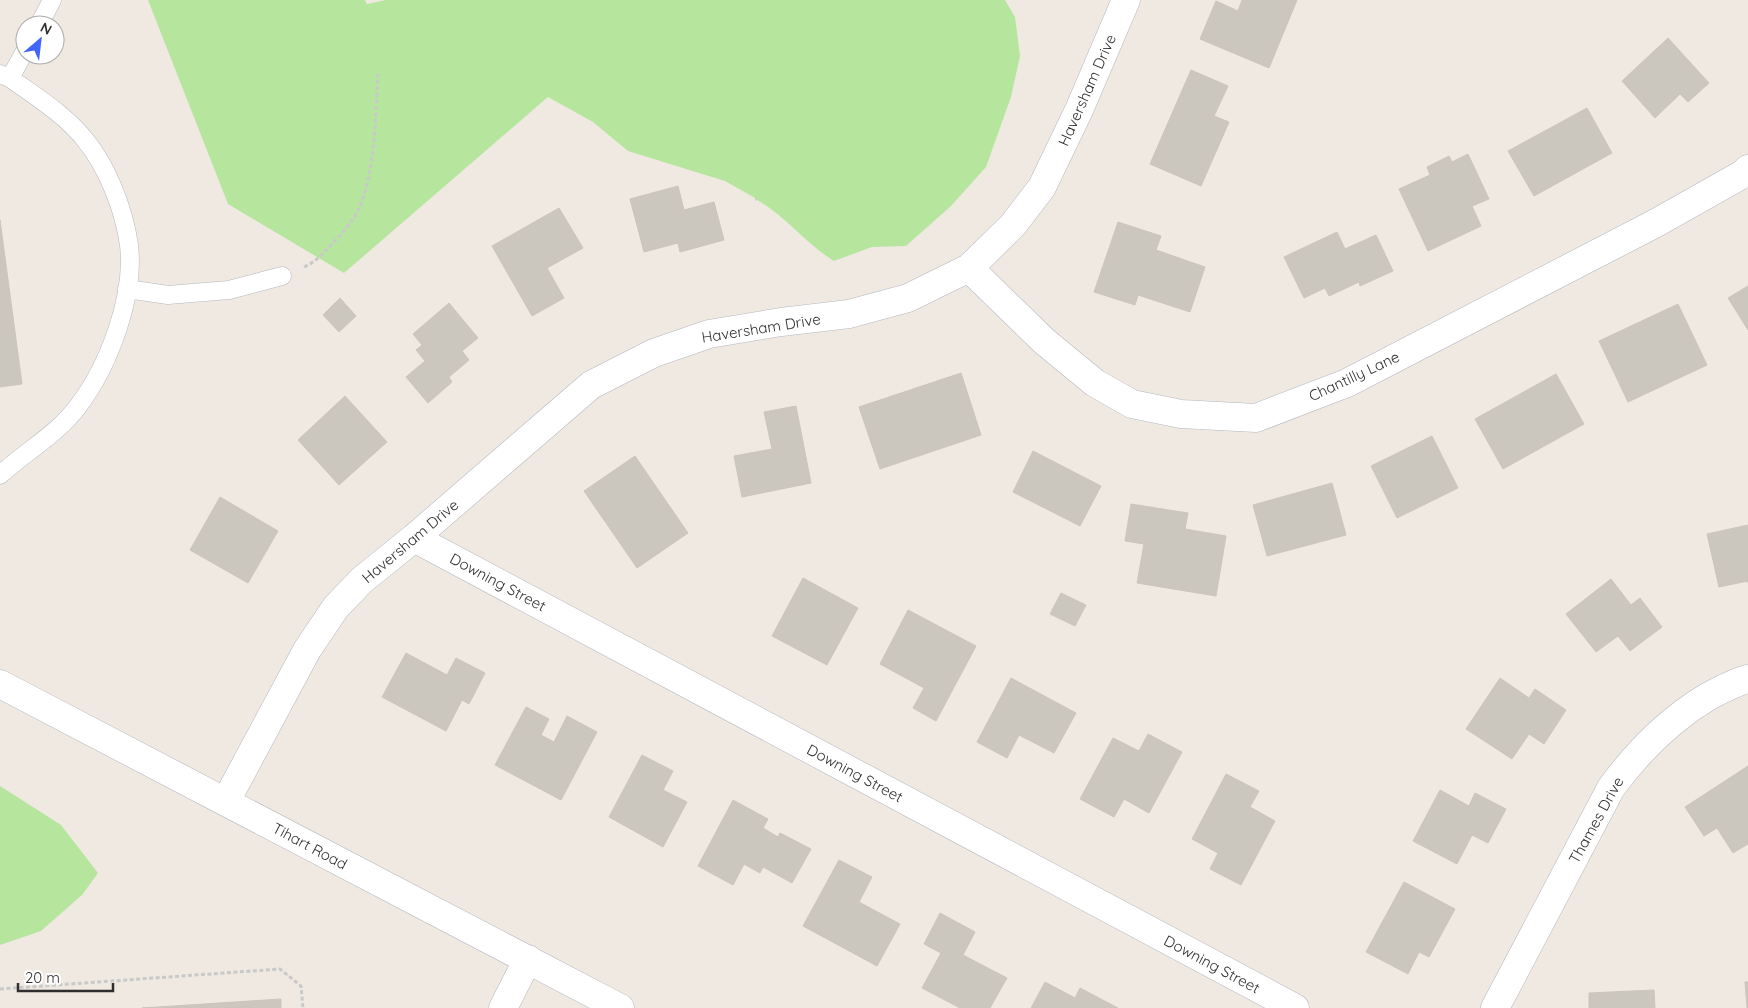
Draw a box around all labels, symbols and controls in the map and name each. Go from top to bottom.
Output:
north arrow [15,15,65,65]
text: N [37,18,55,39]
street label: Haversham Drive [1054,31,1120,149]
street label: Haversham Drive [700,309,822,347]
street label: Chantilly Lane [1306,347,1402,405]
street label: Haversham Drive [358,495,462,587]
street label: Downing Street [447,549,549,615]
street label: Downing Street [804,740,906,806]
street label: Thames Drive [1564,773,1628,867]
street label: Tihart Road [269,818,351,874]
street label: Downing Street [1161,931,1263,997]
scale bar [18,960,112,992]
text: 20 m [25,968,60,987]

